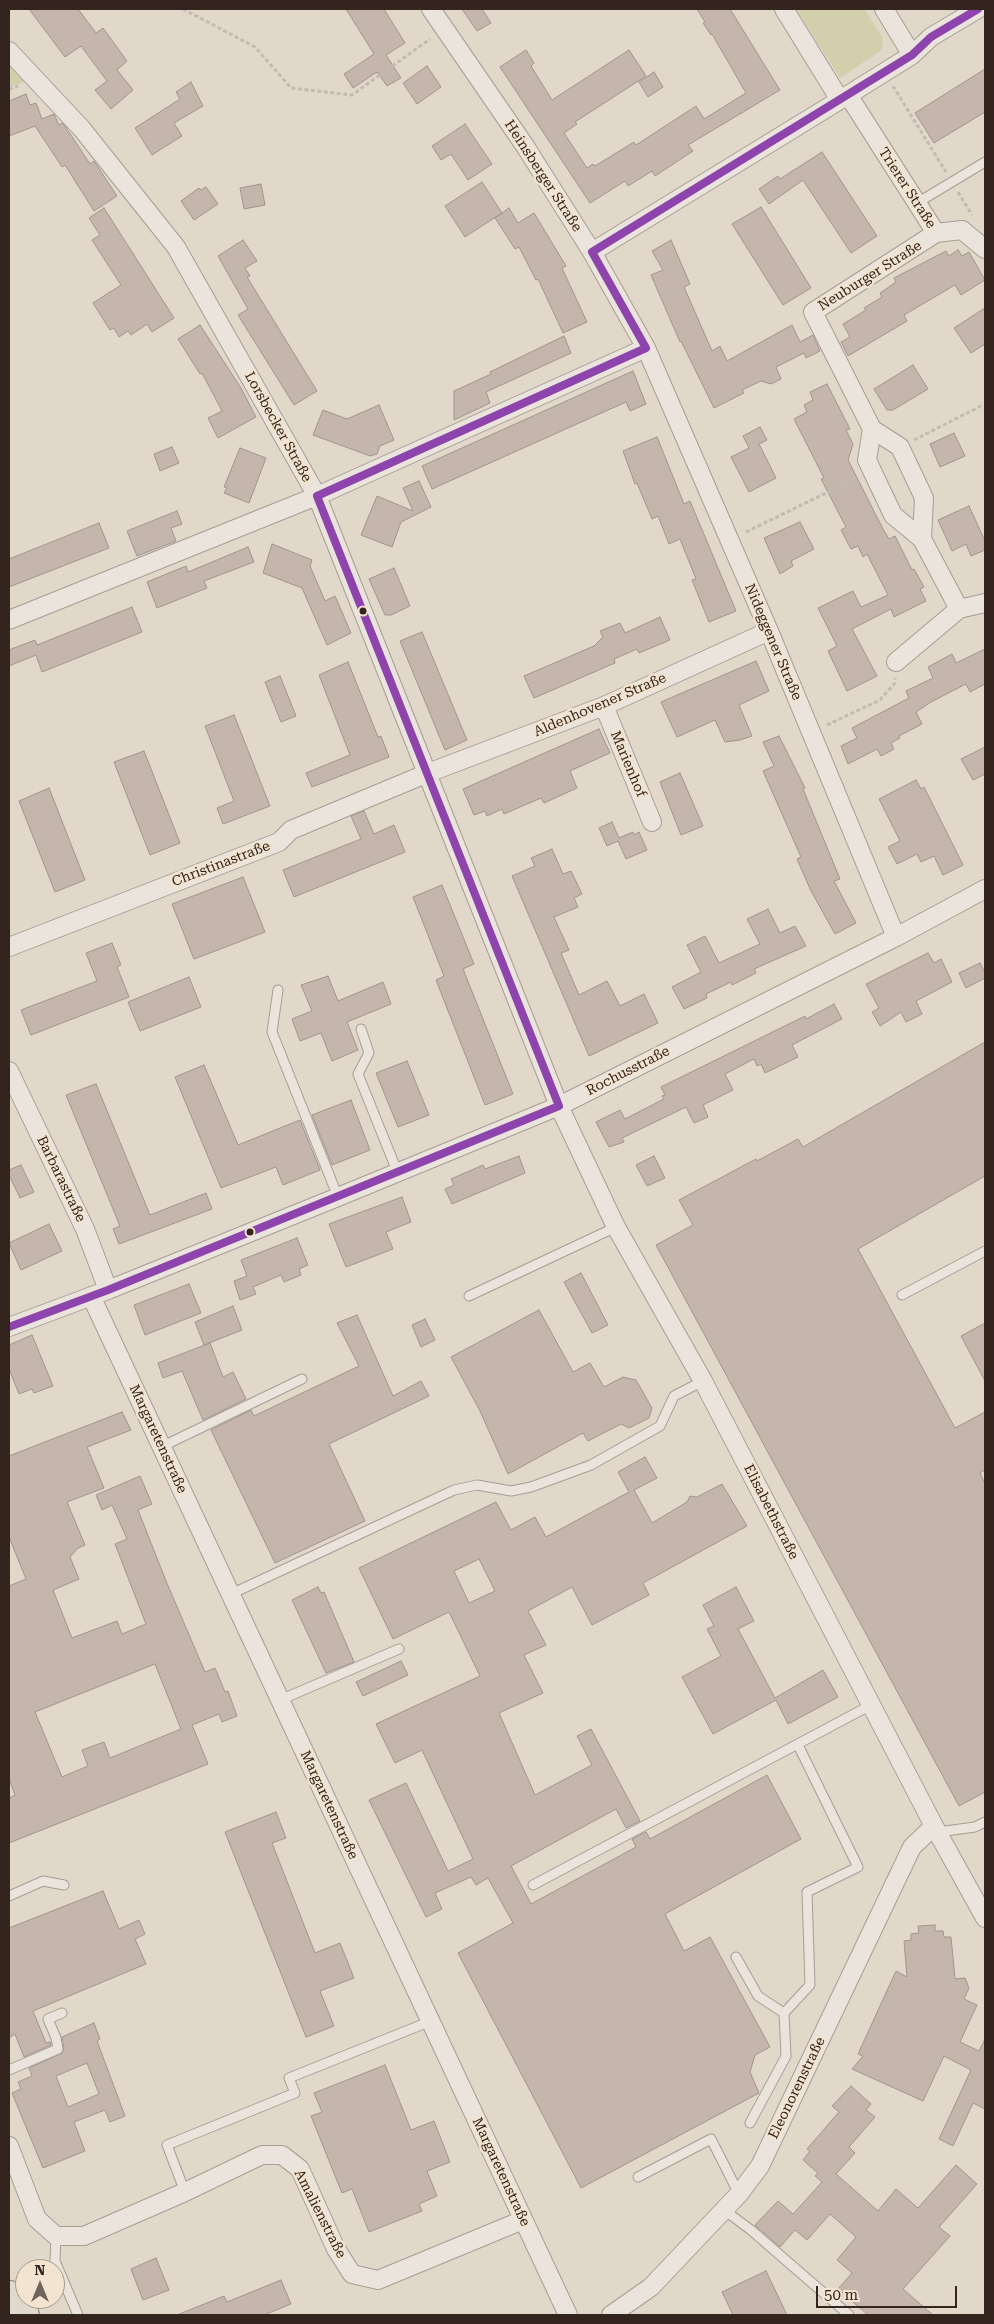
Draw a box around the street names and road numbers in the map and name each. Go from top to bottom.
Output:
street label: Heinsberger Straße [501,117,585,235]
street label: Trierer Straße [875,144,939,232]
street label: Neuburger Straße [815,237,925,315]
street label: Lorsbecker Straße [241,369,315,485]
street label: Nideggener Straße [741,581,805,703]
street label: Aldenhovener Straße [531,669,669,741]
street label: Marienhof [607,728,649,800]
street label: Christinastraße [170,838,272,890]
street label: Rochusstraße [583,1043,673,1099]
street label: Barbarastraße [33,1133,89,1225]
street label: Margaretenstraße [125,1382,191,1496]
street label: Elisabethstraße [740,1462,802,1562]
street label: Margaretenstraße [296,1748,362,1862]
street label: Eleonorenstraße [765,2034,829,2142]
street label: Margaretenstraße [468,2115,534,2229]
street label: Amalienstraße [290,2167,350,2261]

